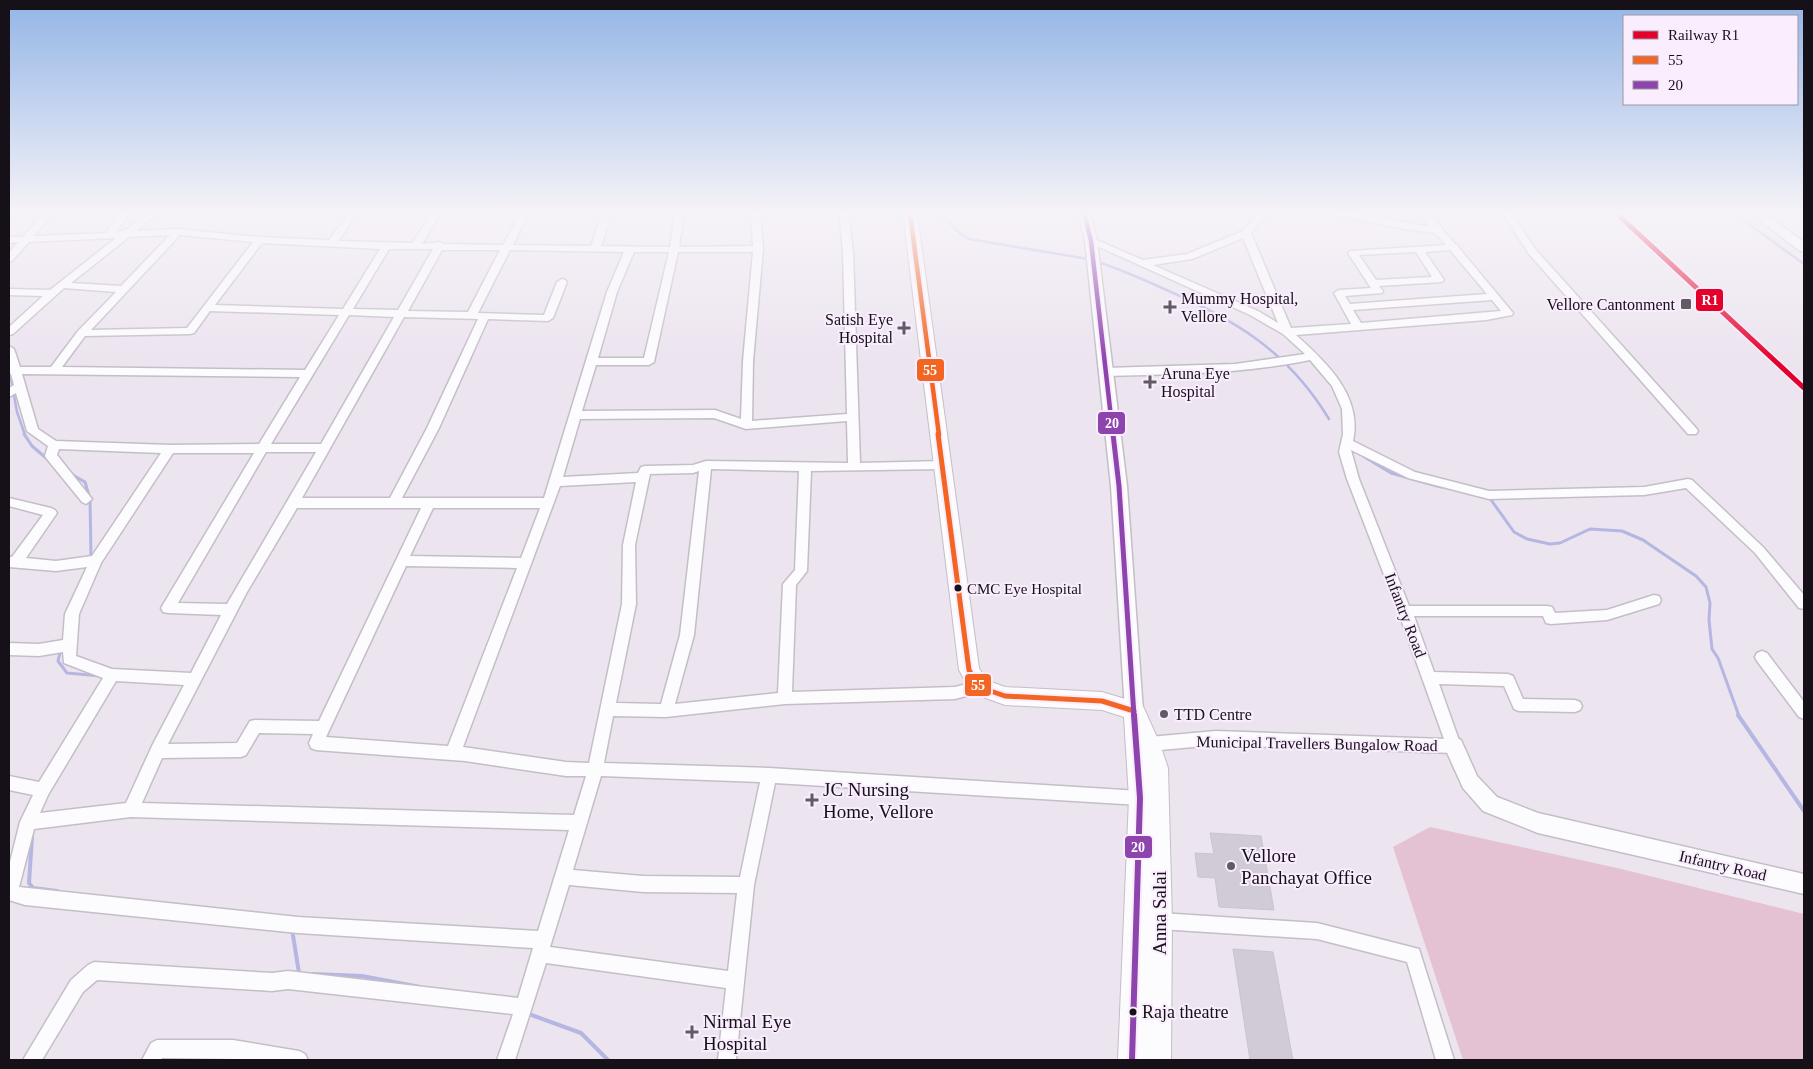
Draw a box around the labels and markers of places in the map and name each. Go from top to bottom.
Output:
place label: Mummy Hospital, Vellore [1181,290,1298,325]
place label: Vellore Cantonment [1547,296,1676,313]
marker: Vellore Cantonment [1679,297,1693,311]
marker: Mummy Hospital, Vellore [1163,300,1177,314]
place label: Satish Eye Hospital [825,311,894,347]
marker: Satish Eye Hospital [897,321,911,335]
place label: Aruna Eye Hospital [1161,365,1230,401]
marker: Aruna Eye Hospital [1143,375,1157,389]
place label: CMC Eye Hospital [967,581,1082,597]
marker: CMC Eye Hospital [953,583,963,593]
place label: TTD Centre [1174,706,1252,723]
marker: TTD Centre [1158,708,1170,720]
place label: JC Nursing Home, Vellore [823,779,933,822]
marker: JC Nursing Home, Vellore [805,793,819,807]
place label: Vellore Panchayat Office [1241,845,1372,888]
marker: Vellore Panchayat Office [1225,860,1237,872]
place label: Raja theatre [1142,1002,1228,1022]
marker: Raja theatre [1128,1007,1138,1017]
place label: Nirmal Eye Hospital [703,1011,791,1054]
marker: Nirmal Eye Hospital [685,1025,699,1039]

